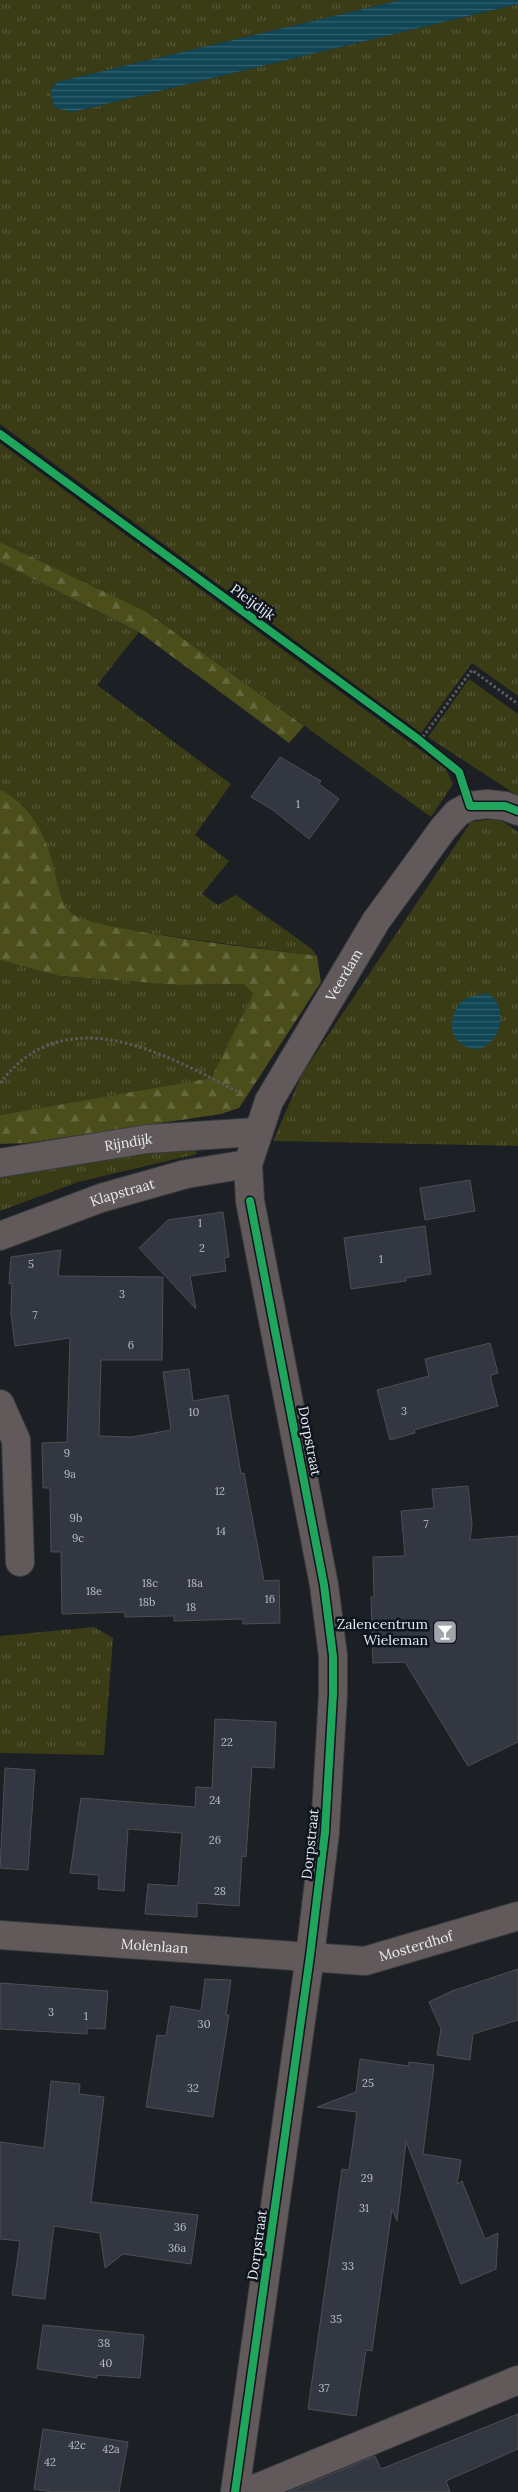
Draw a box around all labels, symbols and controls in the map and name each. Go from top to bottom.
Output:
street label: Pleijdijk [227,580,279,625]
house number: 1 [296,797,300,811]
street label: Veerdam [321,945,367,1005]
street label: Rijndijk [103,1130,153,1155]
street label: Klapstraat [87,1174,157,1210]
house number: 1 [198,1216,202,1230]
house number: 2 [199,1241,205,1255]
house number: 1 [379,1252,383,1266]
house number: 5 [28,1257,34,1271]
house number: 3 [119,1287,125,1301]
house number: 7 [32,1308,38,1322]
house number: 6 [128,1338,134,1352]
house number: 3 [401,1404,407,1418]
house number: 10 [189,1405,200,1419]
street label: Dorpstraat [294,1405,326,1478]
house number: 9 [64,1446,70,1460]
house number: 9a [64,1467,76,1481]
house number: 12 [215,1484,225,1498]
house number: 9b [70,1511,82,1525]
house number: 7 [423,1517,429,1531]
house number: 14 [216,1524,226,1538]
house number: 9c [72,1531,84,1545]
house number: 18c [142,1576,158,1590]
house number: 18a [187,1576,203,1590]
house number: 18e [86,1584,102,1598]
house number: 16 [265,1592,275,1606]
house number: 18b [139,1595,155,1609]
house number: 18 [186,1600,196,1614]
place label: Zalencentrum Wieleman [337,1615,428,1649]
bar icon: Zalencentrum Wieleman [432,1619,458,1645]
house number: 22 [221,1735,233,1749]
house number: 24 [209,1793,221,1807]
street label: Dorpstraat [297,1807,323,1880]
house number: 26 [209,1833,221,1847]
house number: 28 [214,1884,226,1898]
street label: Mosterdhof [377,1926,456,1965]
street label: Molenlaan [120,1935,189,1957]
house number: 3 [48,2005,54,2019]
house number: 1 [84,2009,88,2023]
house number: 30 [198,2017,211,2031]
house number: 25 [362,2076,374,2090]
house number: 32 [187,2081,199,2095]
house number: 29 [361,2171,373,2185]
house number: 31 [359,2201,369,2215]
street label: Dorpstraat [243,2208,271,2281]
house number: 36 [174,2220,186,2234]
house number: 36a [168,2241,186,2255]
house number: 33 [342,2259,354,2273]
house number: 35 [330,2312,342,2326]
house number: 38 [98,2336,110,2350]
house number: 40 [100,2356,113,2370]
house number: 37 [319,2381,329,2395]
house number: 42c [68,2438,86,2452]
house number: 42a [102,2442,120,2456]
house number: 42 [44,2455,56,2469]

